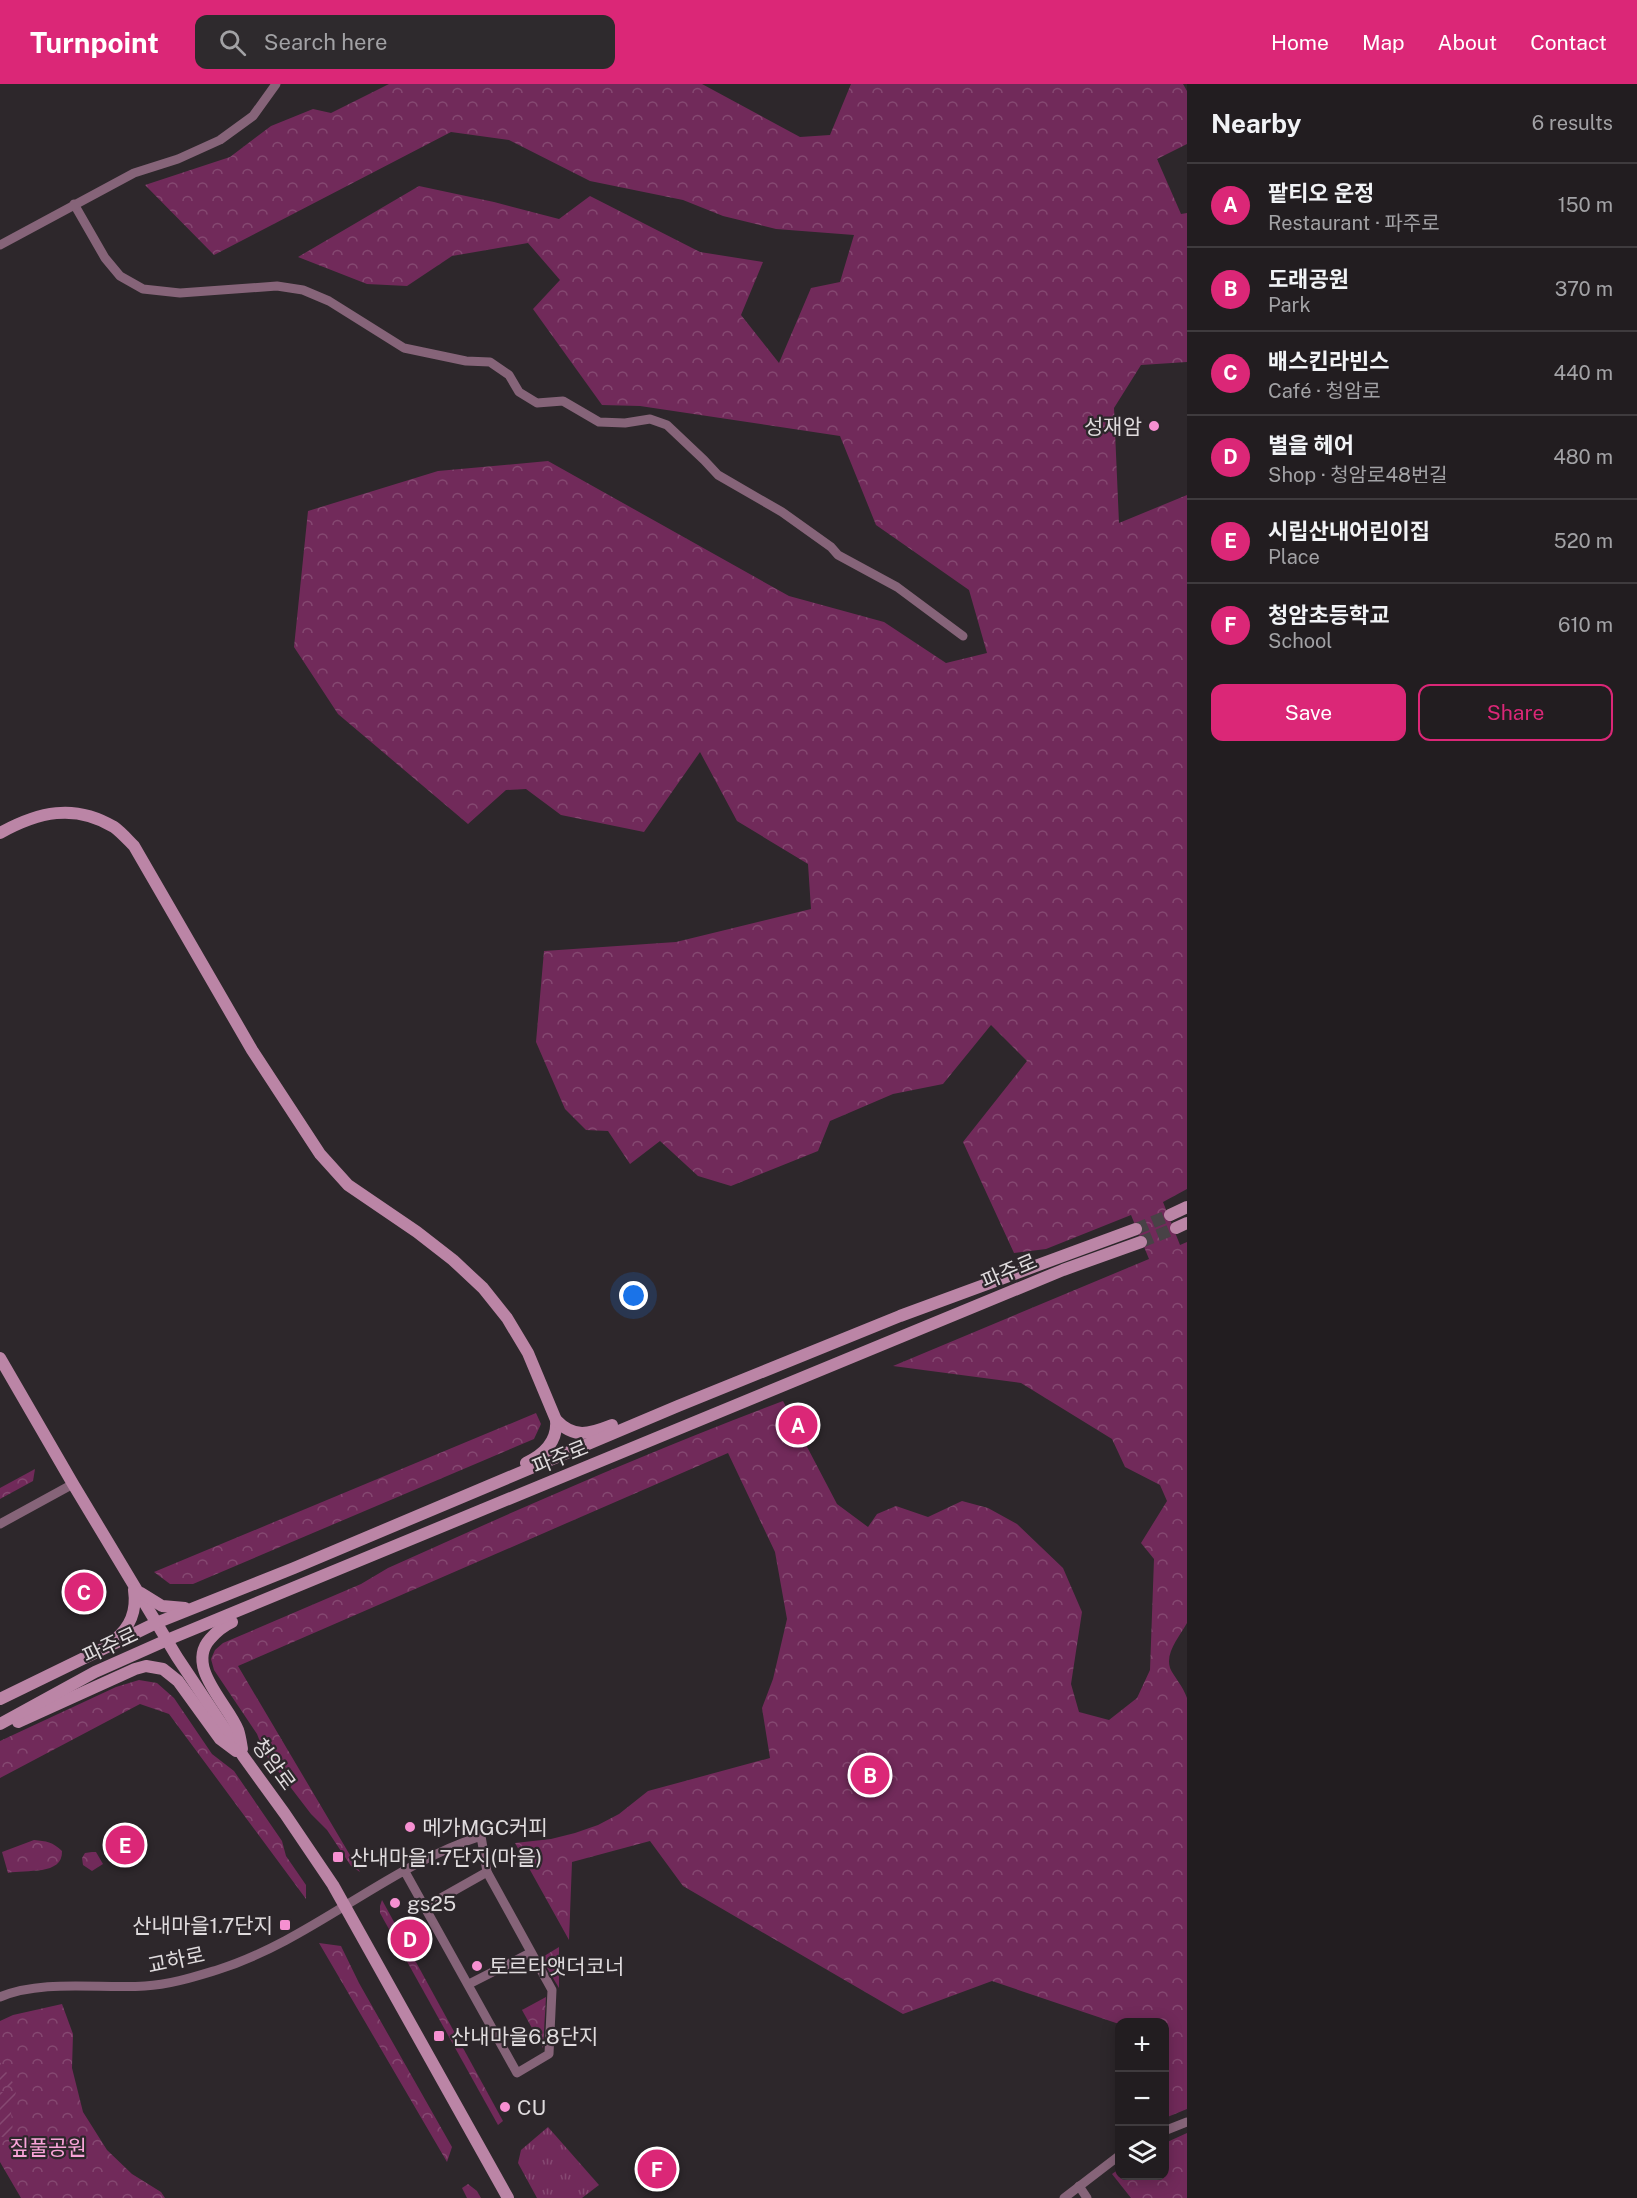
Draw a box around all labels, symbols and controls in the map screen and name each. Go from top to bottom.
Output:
search box [195,15,615,69]
text: Turnpoint [30,26,159,59]
icon: search [216,26,249,59]
text: Search here [264,29,387,55]
text: Home [1271,30,1329,55]
text: Map [1362,30,1405,55]
text: About [1438,30,1497,55]
text: Contact [1530,30,1607,55]
text: Nearby [1211,108,1301,139]
text: 6 results [1532,111,1613,135]
text: 팥티오 운정 [1268,180,1374,206]
text: A [1223,193,1238,217]
text: 150 m [1558,193,1613,217]
text: Restaurant · 파주로 [1268,211,1440,235]
text: 도래공원 [1268,266,1349,292]
text: B [1224,277,1237,301]
text: 370 m [1555,277,1613,301]
text: Park [1268,293,1311,317]
text: 배스킨라빈스 [1268,348,1389,374]
text: C [1223,361,1238,385]
text: 440 m [1553,361,1613,385]
text: Café · 청암로 [1268,379,1381,403]
place label: 성재암 [1084,414,1142,439]
marker: 성재암 [1147,419,1161,433]
text: 별을 헤어 [1268,432,1354,458]
text: D [1223,445,1238,469]
text: 480 m [1553,445,1613,469]
text: Shop · 청암로48번길 [1268,463,1448,487]
text: 시립산내어린이집 [1268,518,1430,544]
text: E [1224,529,1237,553]
text: 520 m [1554,529,1613,553]
text: Place [1268,545,1320,569]
text: 청암초등학교 [1268,602,1389,628]
text: F [1224,613,1237,637]
text: 610 m [1558,613,1613,637]
text: School [1268,629,1332,653]
button: Save [1211,684,1406,741]
button: Share [1418,684,1613,741]
street label: 파주로 [977,1248,1041,1294]
your location [619,1281,648,1310]
pin: A [778,1402,818,1448]
street label: 파주로 [528,1435,592,1479]
pin: C [64,1570,104,1614]
street label: 파주로 [78,1621,142,1669]
street label: 청암로 [247,1733,301,1795]
pin: B [850,1752,890,1798]
place label: 메가MGC커피 [422,1815,548,1840]
marker: 메가MGC커피 [403,1820,417,1834]
pin: E [106,1822,144,1868]
place label: 산내마을1.7단지(마을) [350,1845,542,1870]
marker: 산내마을1.7단지(마을) [331,1850,345,1864]
place label: gs25 [407,1891,456,1916]
marker: gs25 [388,1896,402,1910]
place label: 산내마을1.7단지 [132,1913,273,1938]
pin: D [390,1916,430,1962]
marker: 산내마을1.7단지 [278,1918,292,1932]
street label: 교하로 [145,1942,207,1978]
place label: 토르타앳더코너 [489,1954,624,1979]
marker: 토르타앳더코너 [470,1959,484,1973]
map controls [1115,2018,1169,2180]
button: + [1115,2018,1169,2072]
place label: 산내마을6.8단지 [451,2024,598,2049]
marker: 산내마을6.8단지 [432,2029,446,2043]
button: − [1115,2072,1169,2126]
place label: CU [517,2095,546,2120]
marker: CU [498,2100,512,2114]
button: layers [1115,2126,1169,2180]
park label: 짚풀공원 [9,2135,87,2160]
pin: F [638,2146,676,2192]

